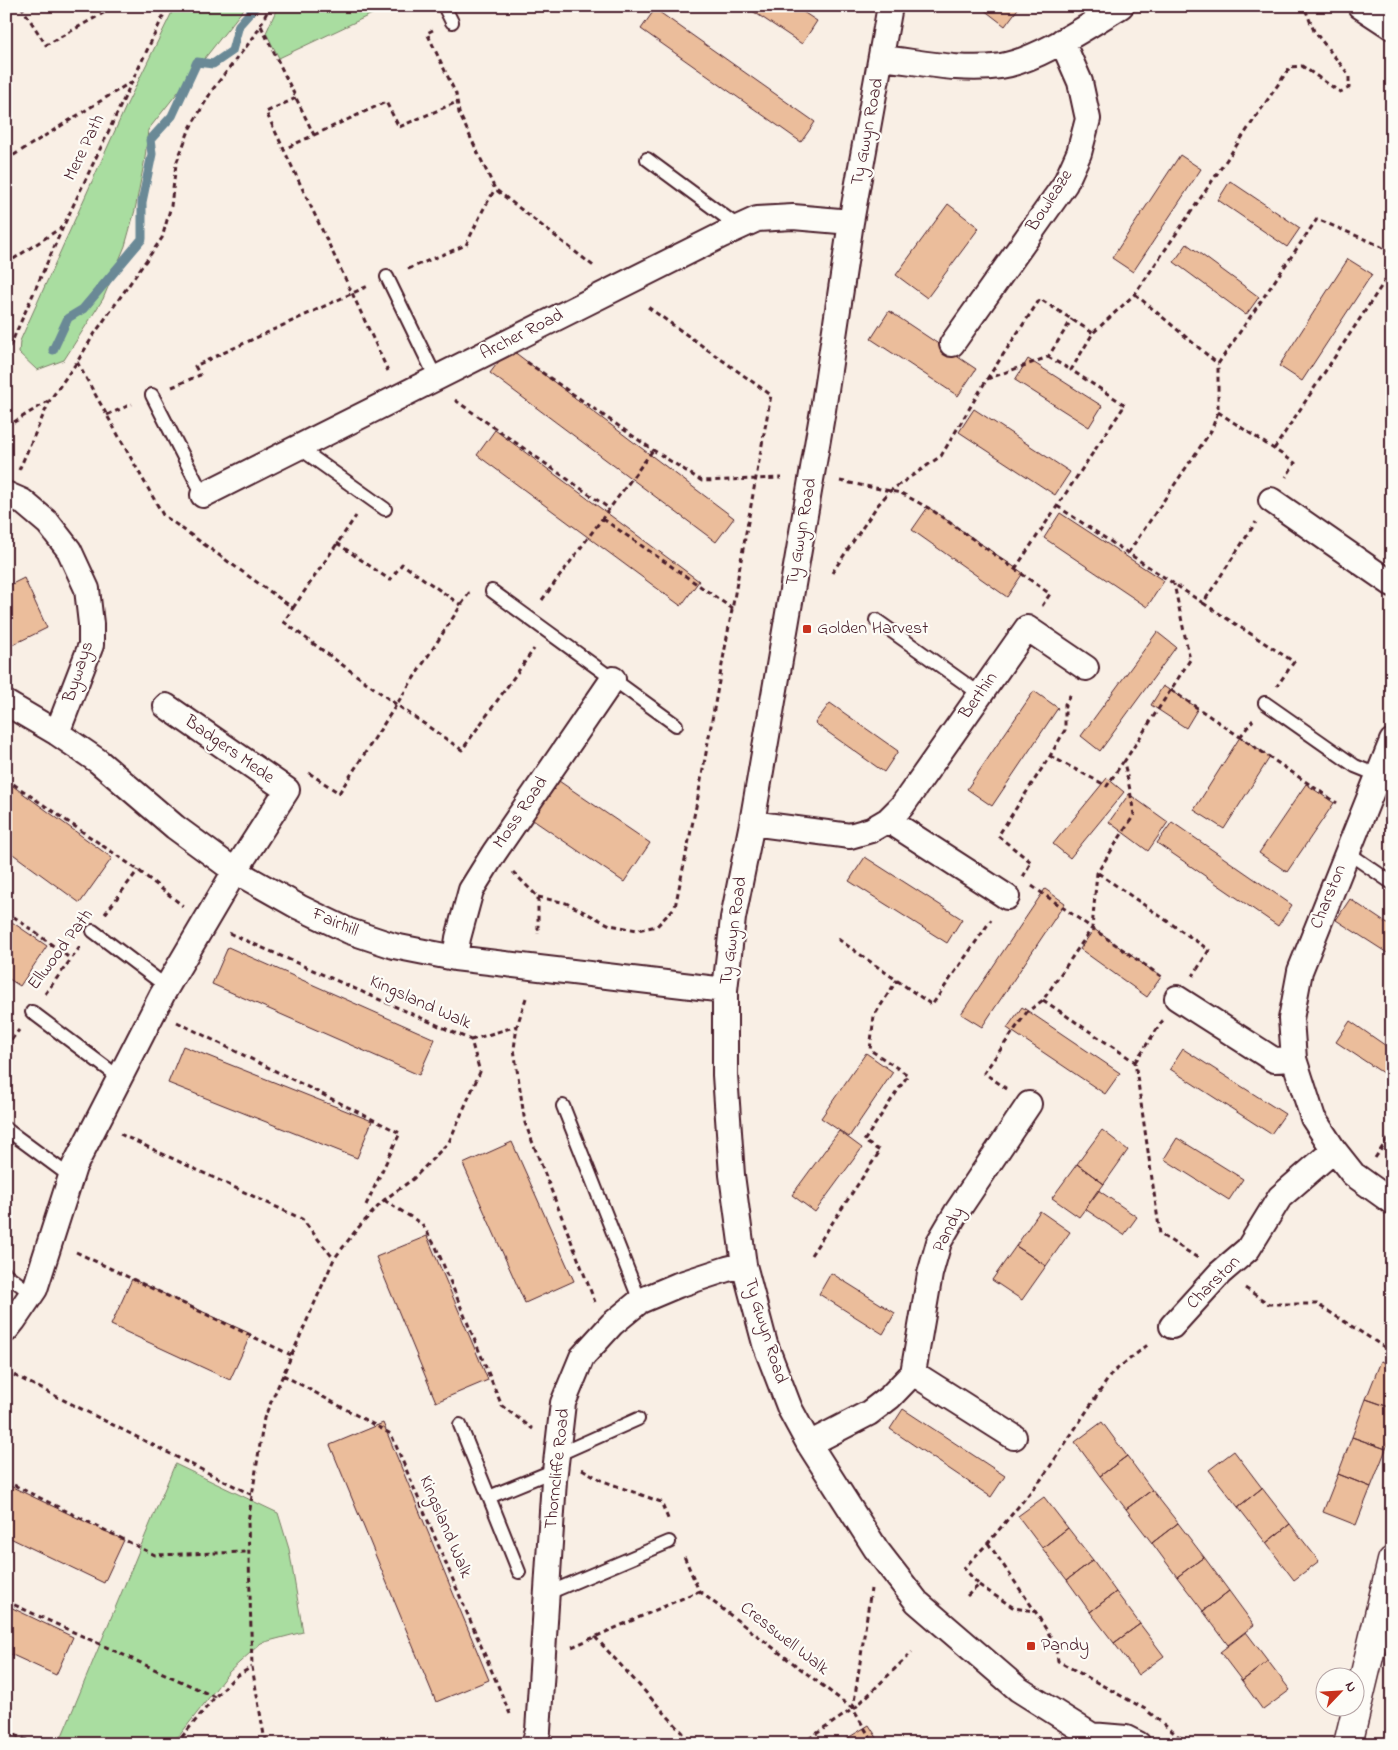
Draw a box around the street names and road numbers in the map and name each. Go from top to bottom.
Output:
street label: Ty Gwyn Road [845,76,891,188]
street label: Mere Path [58,110,112,186]
street label: Bowleaze [1020,164,1080,238]
street label: Archer Road [476,303,568,367]
street label: Ty Gwyn Road [780,476,824,588]
street label: Byways [57,638,101,707]
street label: Berthin [953,667,1005,726]
street label: Badgers Mede [177,709,280,792]
street label: Moss Road [487,772,555,854]
street label: Charston [1304,861,1354,933]
street label: Ty Gwyn Road [714,875,754,987]
street label: Fairhill [307,901,362,944]
street label: Ellwood Path [22,904,100,996]
street label: Kingsland Walk [365,969,475,1038]
street label: Pandy [927,1203,971,1257]
street label: Charston [1181,1250,1247,1316]
street label: Ty Gwyn Road [737,1275,793,1387]
street label: Thorncliffe Road [539,1407,577,1531]
street label: Kingsland Walk [411,1472,478,1583]
street label: Cresswell Walk [734,1596,834,1682]

